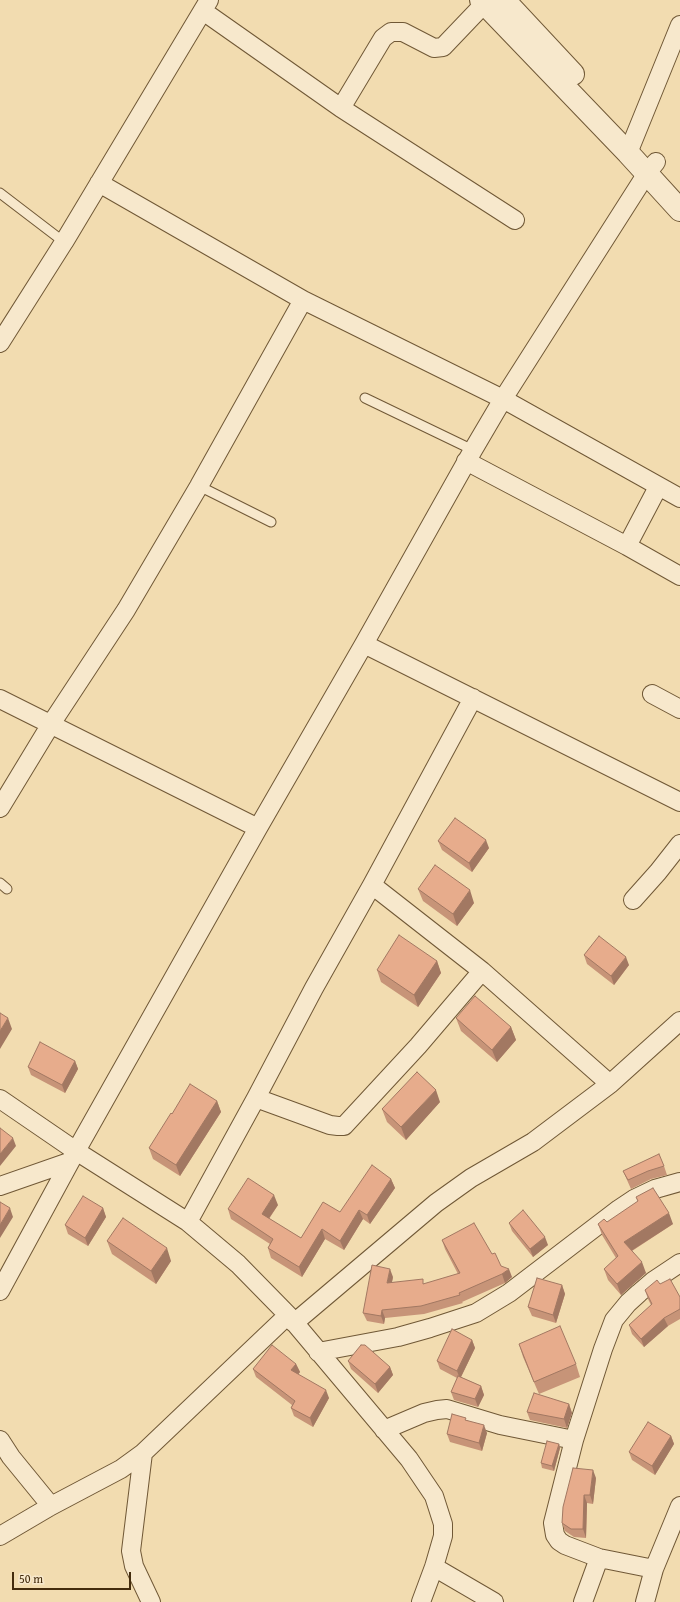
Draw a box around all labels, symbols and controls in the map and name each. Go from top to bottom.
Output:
scale bar [14,1564,133,1590]
text: 50 m [19,1570,43,1587]

